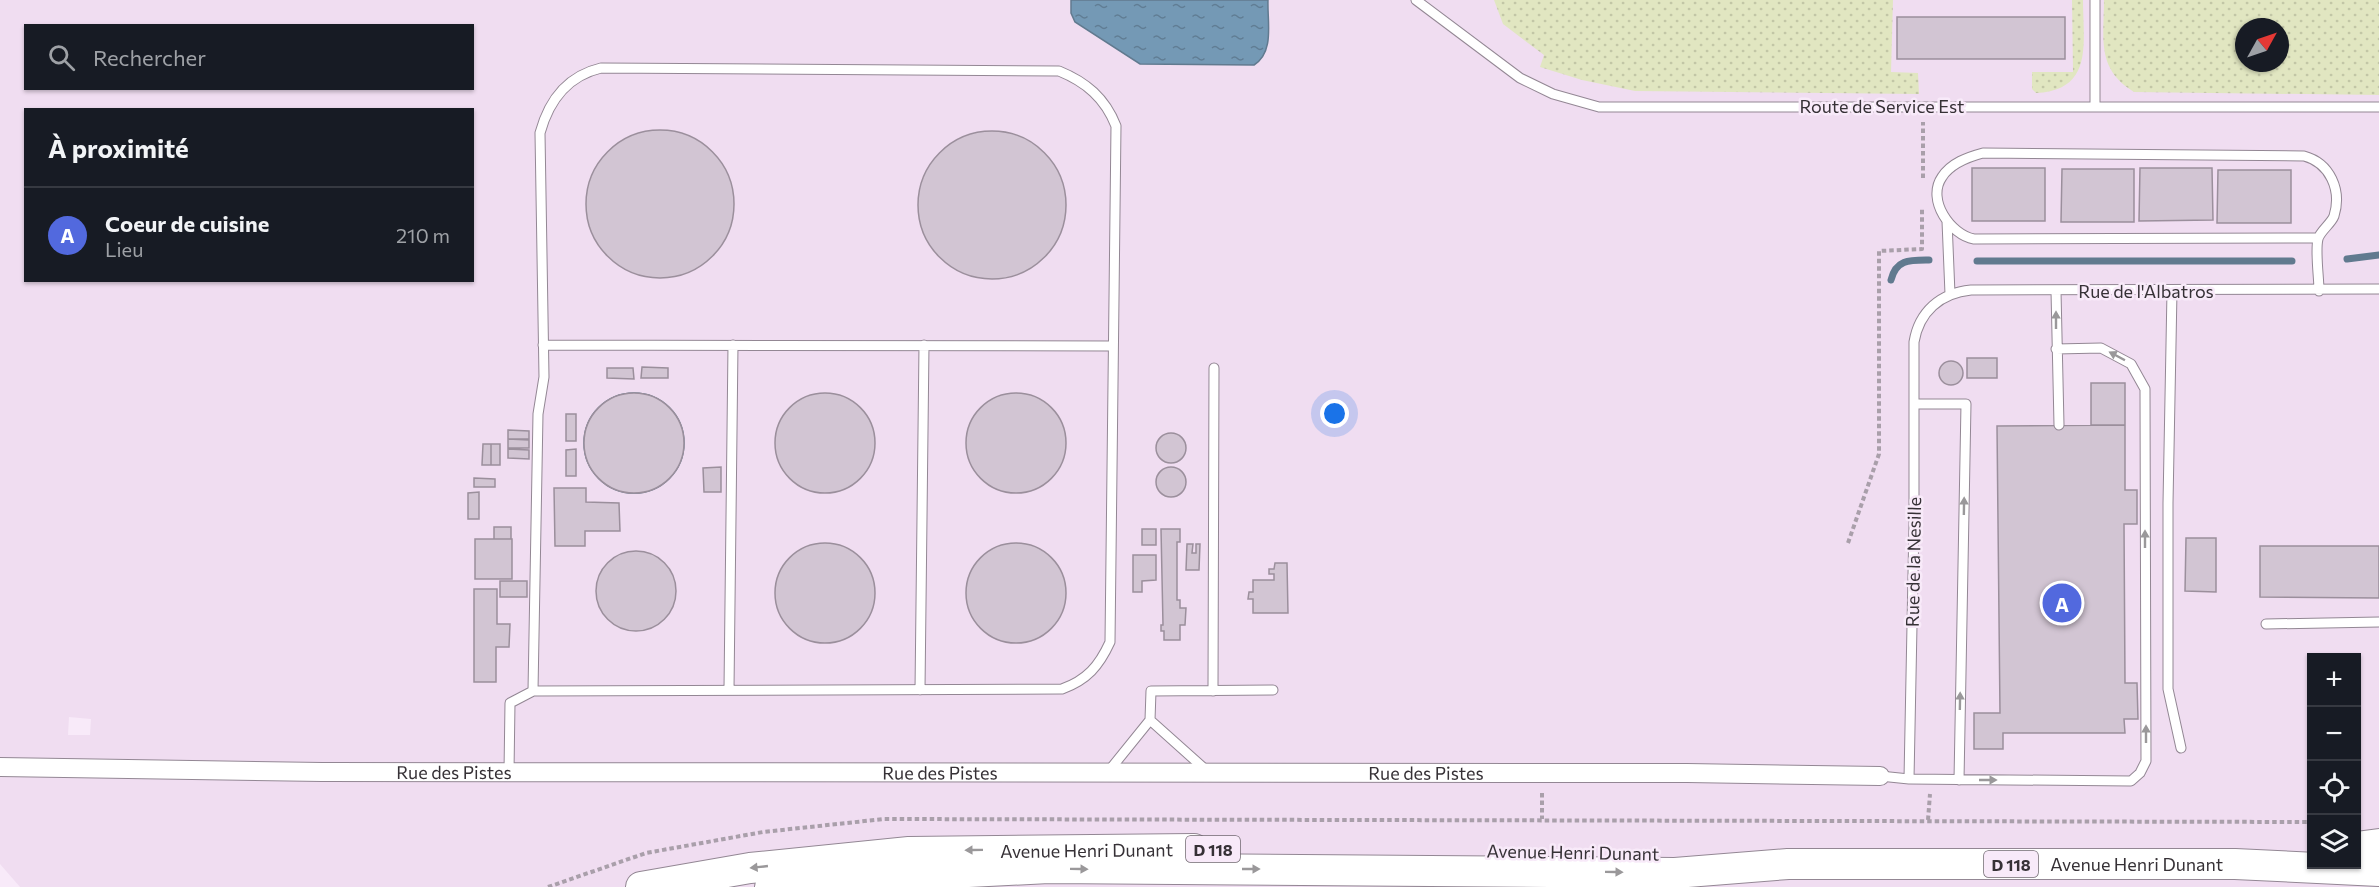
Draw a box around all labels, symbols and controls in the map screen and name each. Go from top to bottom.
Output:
north arrow [2235,18,2289,72]
search box [24,24,474,90]
icon: search [45,41,78,74]
text: Rechercher [93,44,206,71]
street label: Route de Service Est [1800,95,1964,117]
text: À proximité [48,132,189,163]
text: Coeur de cuisine [105,210,269,237]
text: A [60,223,75,247]
text: 210 m [396,223,450,247]
text: Lieu [105,237,143,261]
street label: Rue de l'Albatros [2078,280,2214,302]
one-way arrow [2051,311,2061,330]
one-way arrow [2108,351,2125,361]
your location [1320,399,1349,428]
one-way arrow [1959,496,1969,515]
street label: Rue de la Nesille [1901,497,1925,627]
one-way arrow [2140,530,2150,549]
pin: A [2042,580,2082,626]
map controls [2307,653,2361,869]
button: + [2307,653,2361,707]
one-way arrow [1956,691,1965,710]
button: − [2307,707,2361,761]
one-way arrow [2141,725,2151,744]
street label: Rue des Pistes [396,761,512,783]
street label: Rue des Pistes [882,761,998,783]
button: locate [2307,761,2361,815]
street label: Rue des Pistes [1368,762,1484,784]
one-way arrow [1979,775,1998,785]
button: layers [2307,815,2361,869]
road number: D 118 [1186,836,1240,862]
street label: Avenue Henri Dunant [1000,838,1173,862]
street label: Avenue Henri Dunant [1486,839,1660,865]
one-way arrow [964,845,983,855]
road number: D 118 [1984,851,2038,877]
street label: Avenue Henri Dunant [2050,853,2223,875]
one-way arrow [749,862,768,872]
one-way arrow [1070,864,1089,873]
one-way arrow [1241,864,1260,874]
one-way arrow [1604,867,1623,877]

